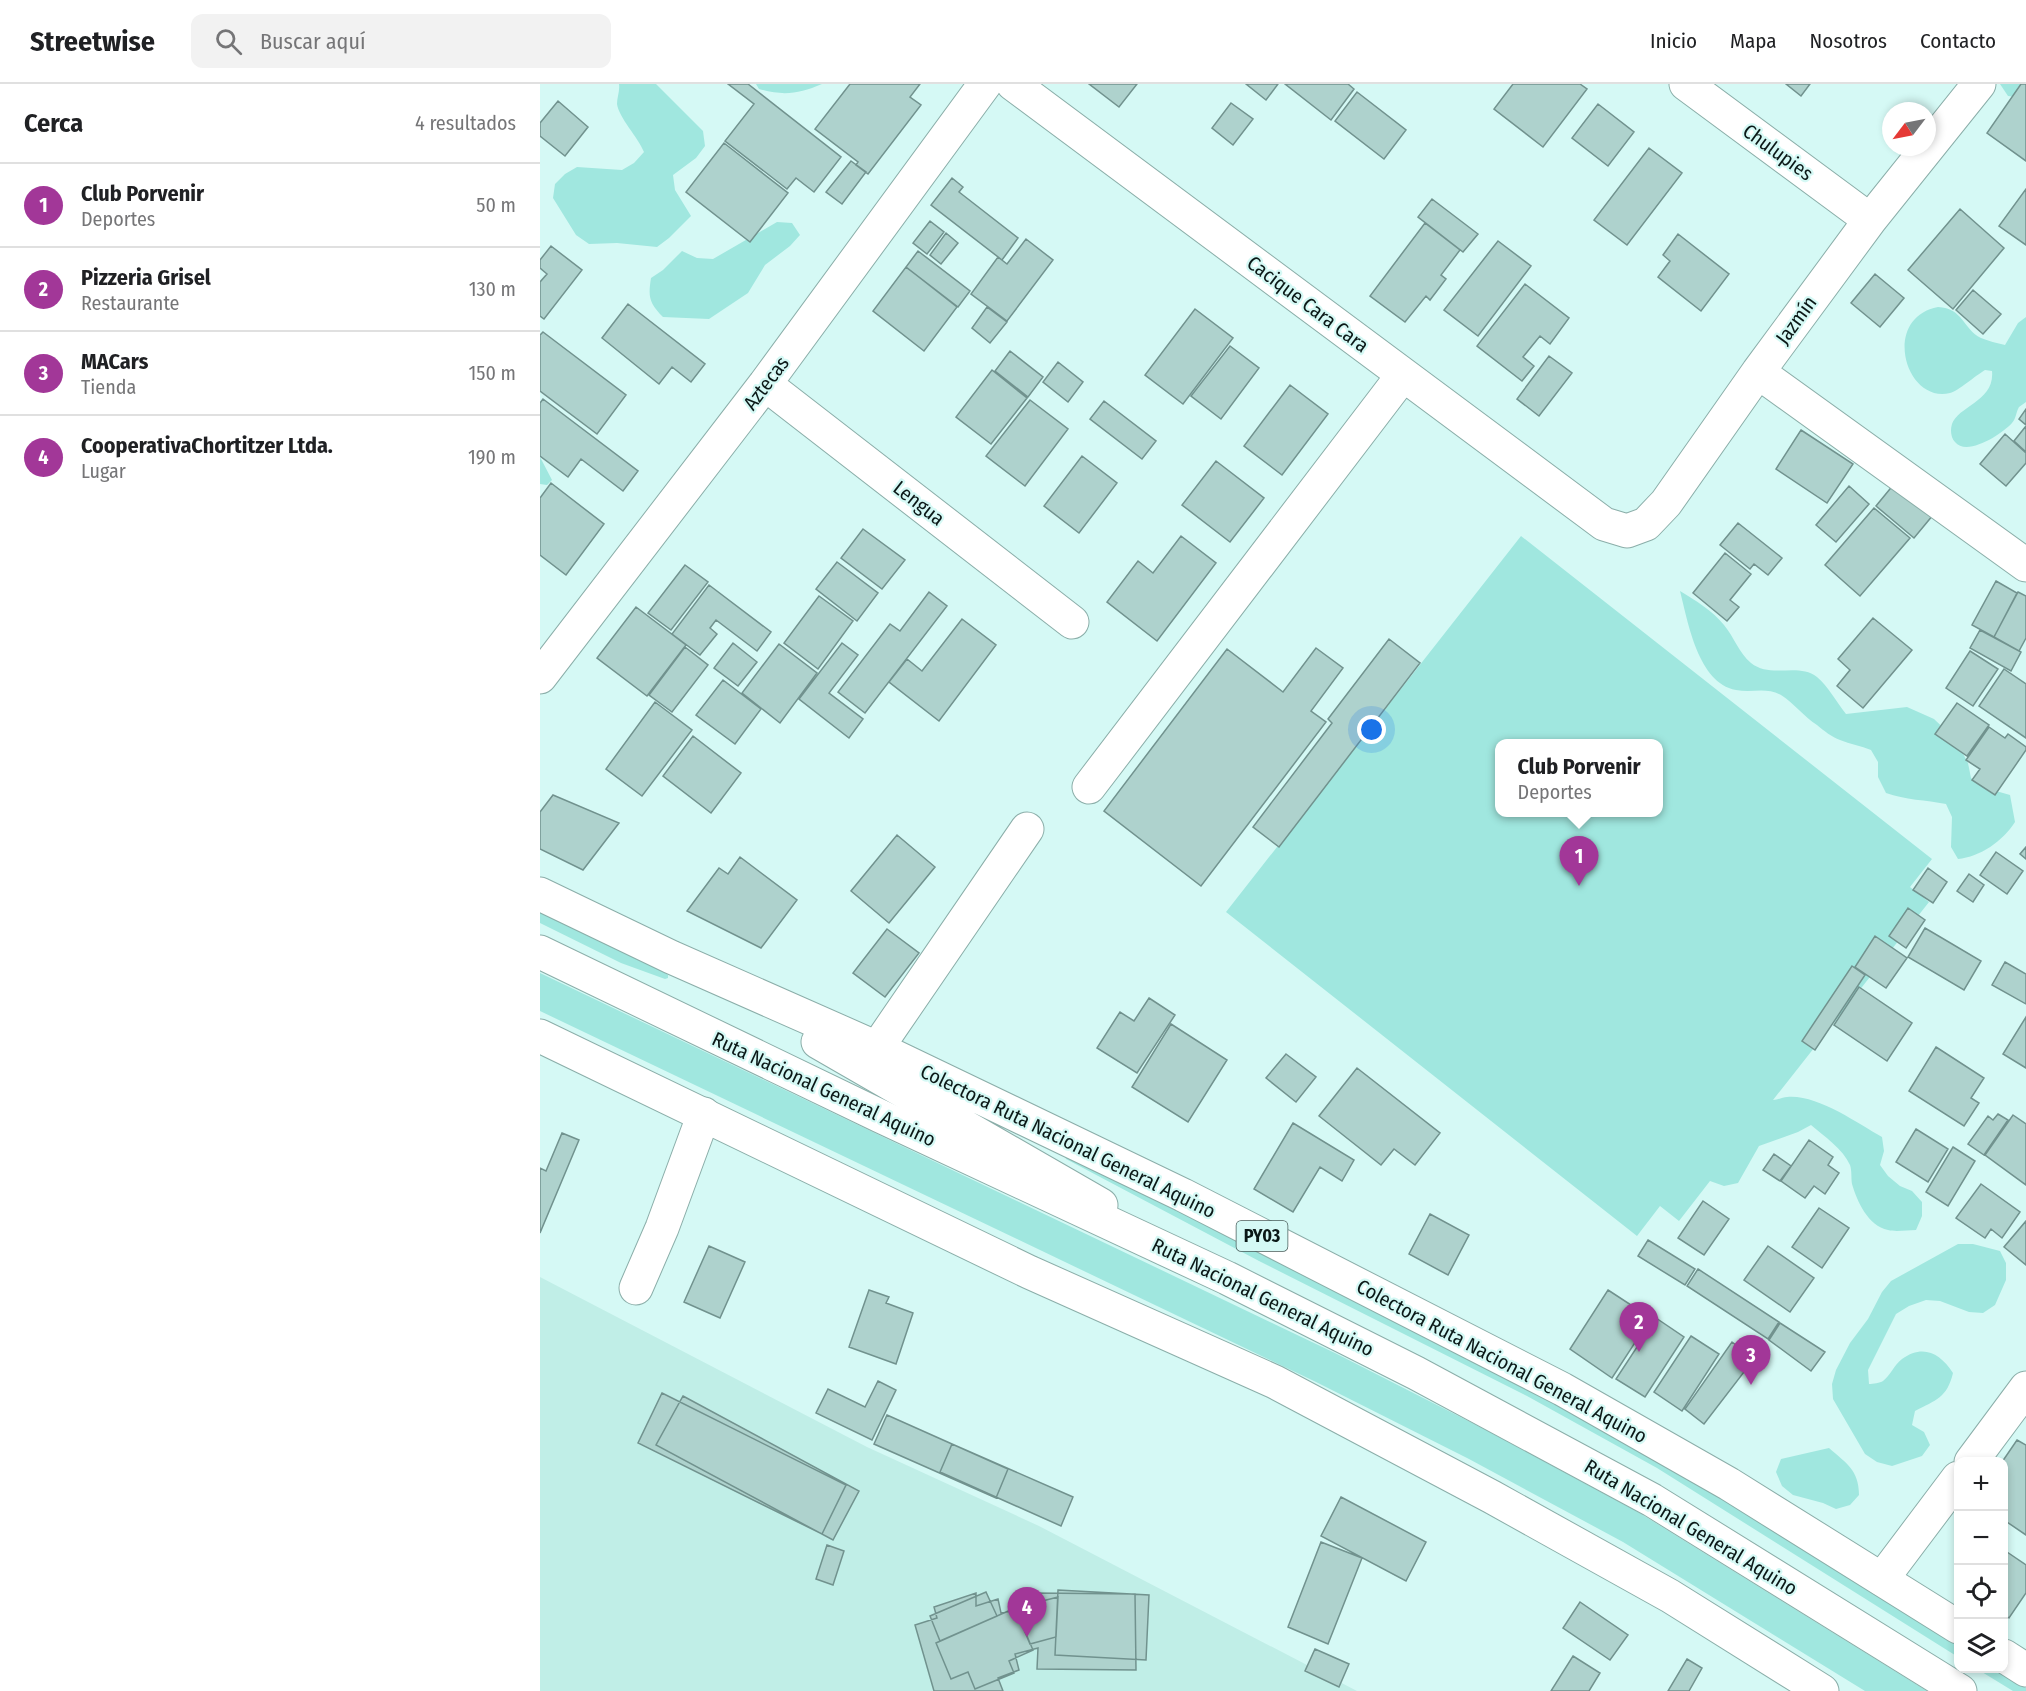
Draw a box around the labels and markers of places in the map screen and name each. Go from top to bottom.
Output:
pin: 1 [1560,836,1598,886]
pin: 2 [1620,1302,1658,1352]
pin: 3 [1732,1336,1770,1385]
pin: 4 [1008,1588,1046,1637]

